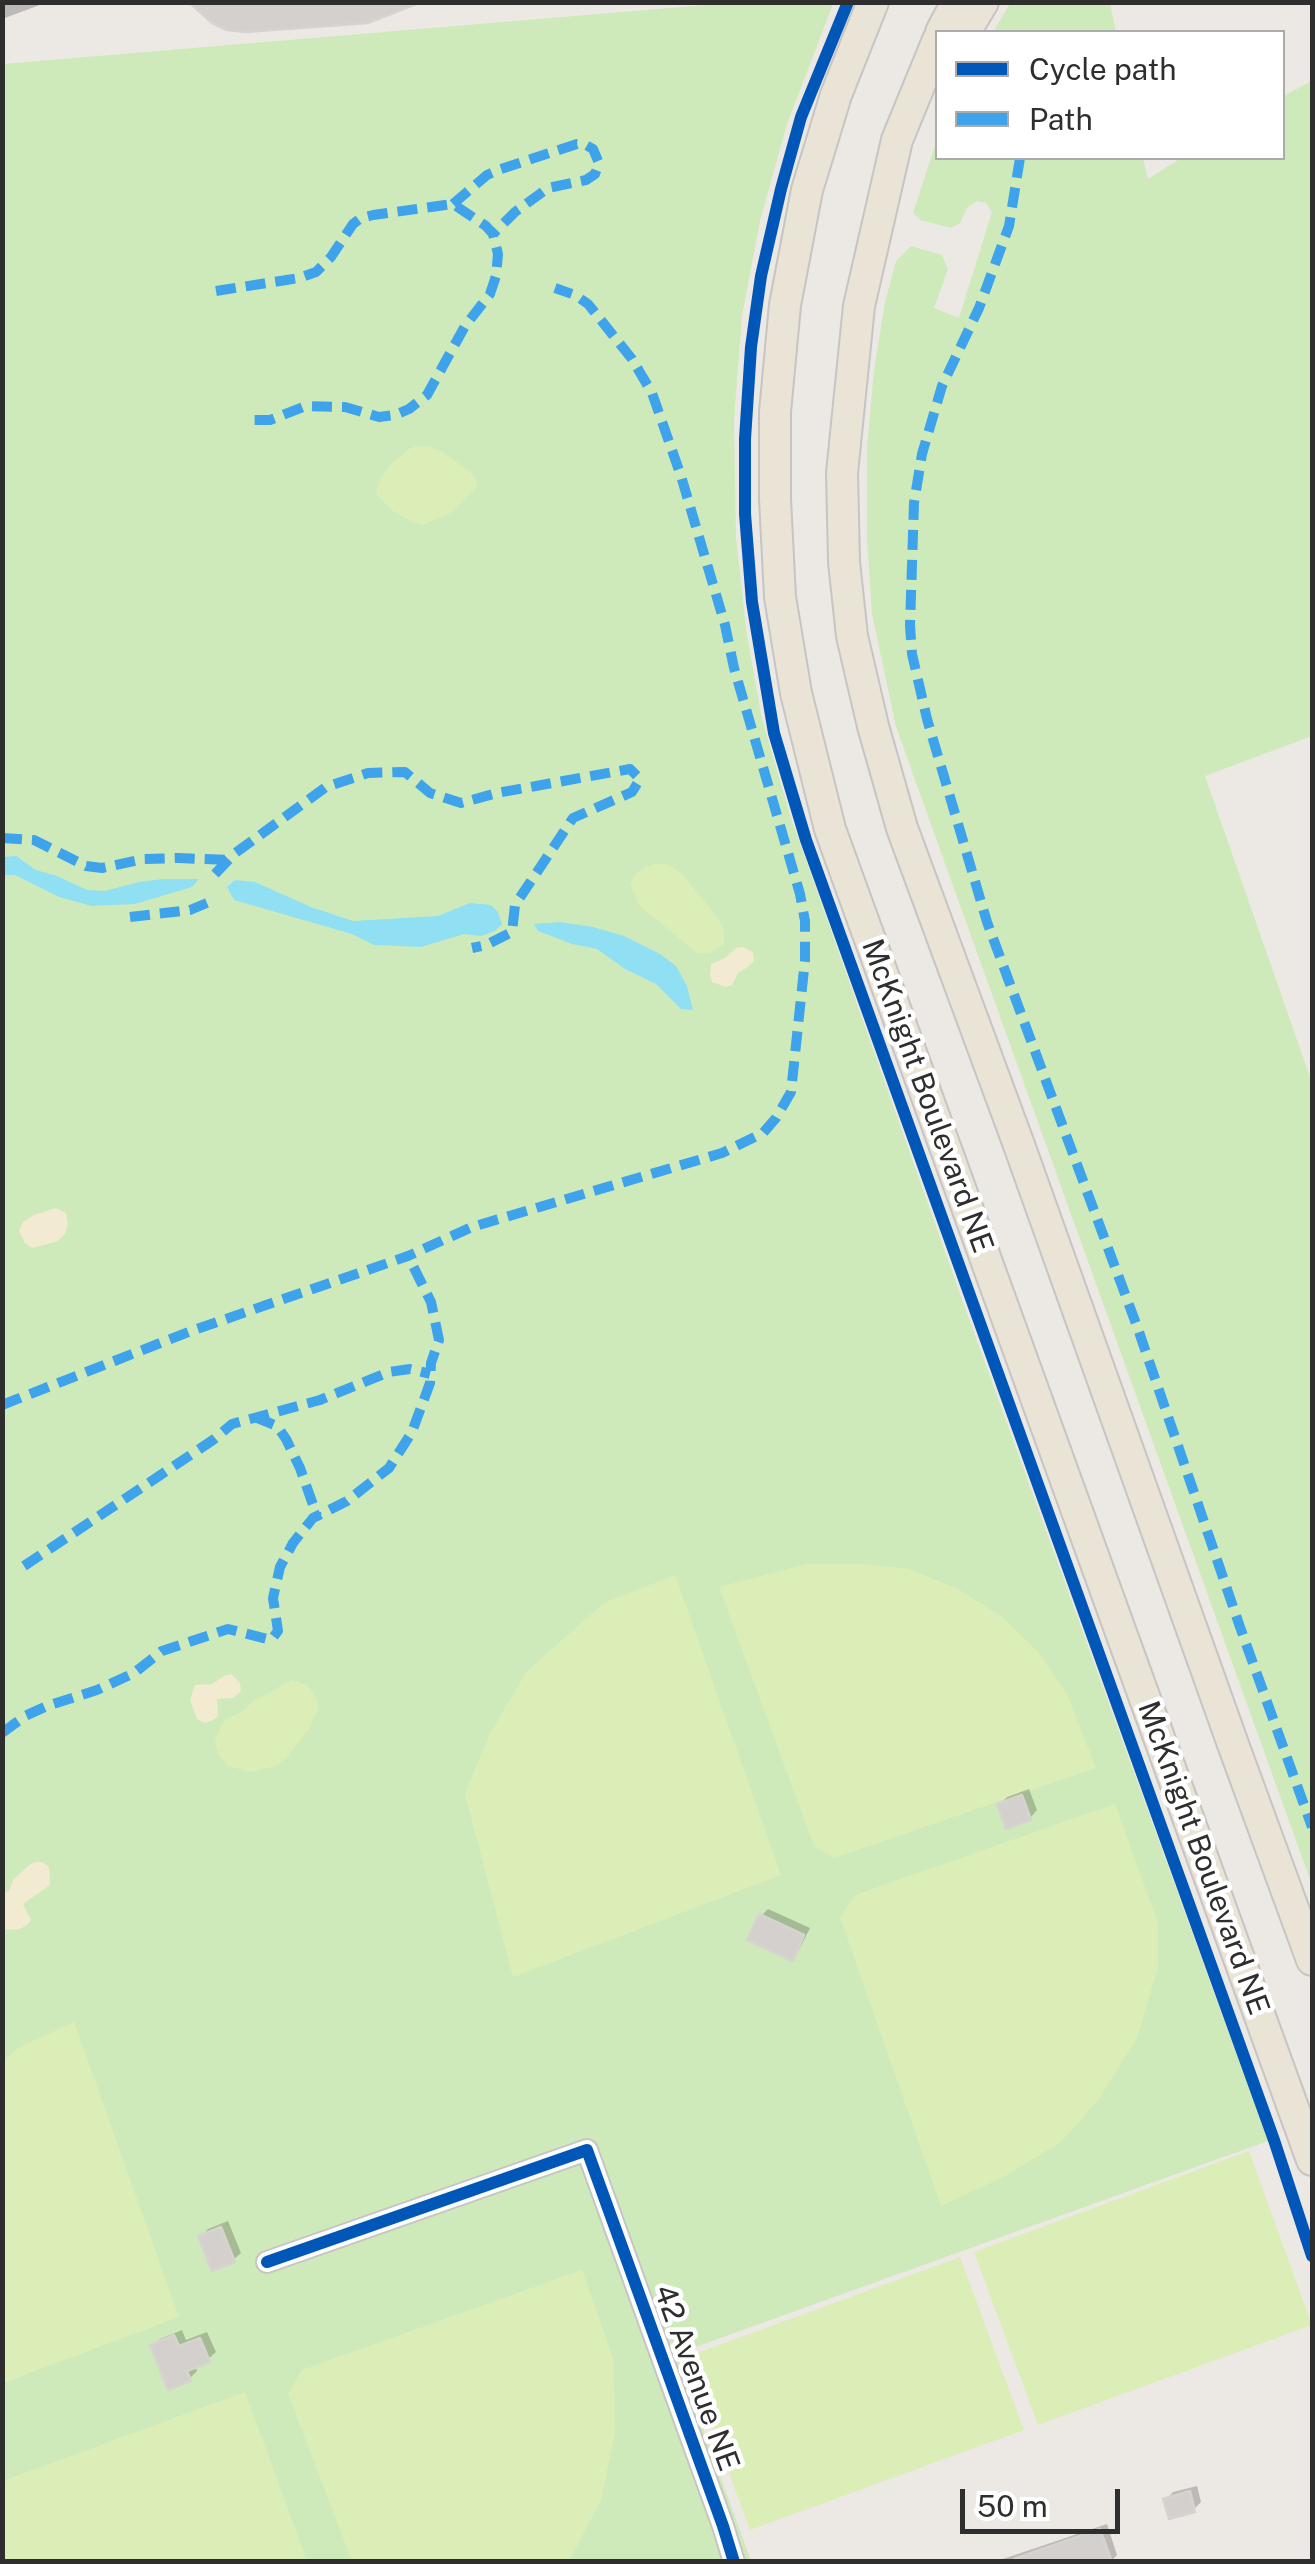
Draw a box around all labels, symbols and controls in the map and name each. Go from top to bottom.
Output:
legend [935,30,1285,160]
text: Cycle path [1029,51,1177,87]
text: Path [1029,101,1093,137]
street label: McKnight Boulevard NE [853,934,1001,1258]
street label: McKnight Boulevard NE [1129,1696,1277,2020]
street label: 42 Avenue NE [646,2280,746,2476]
scale bar [965,2469,1125,2531]
text: 50 m [977,2488,1048,2524]

